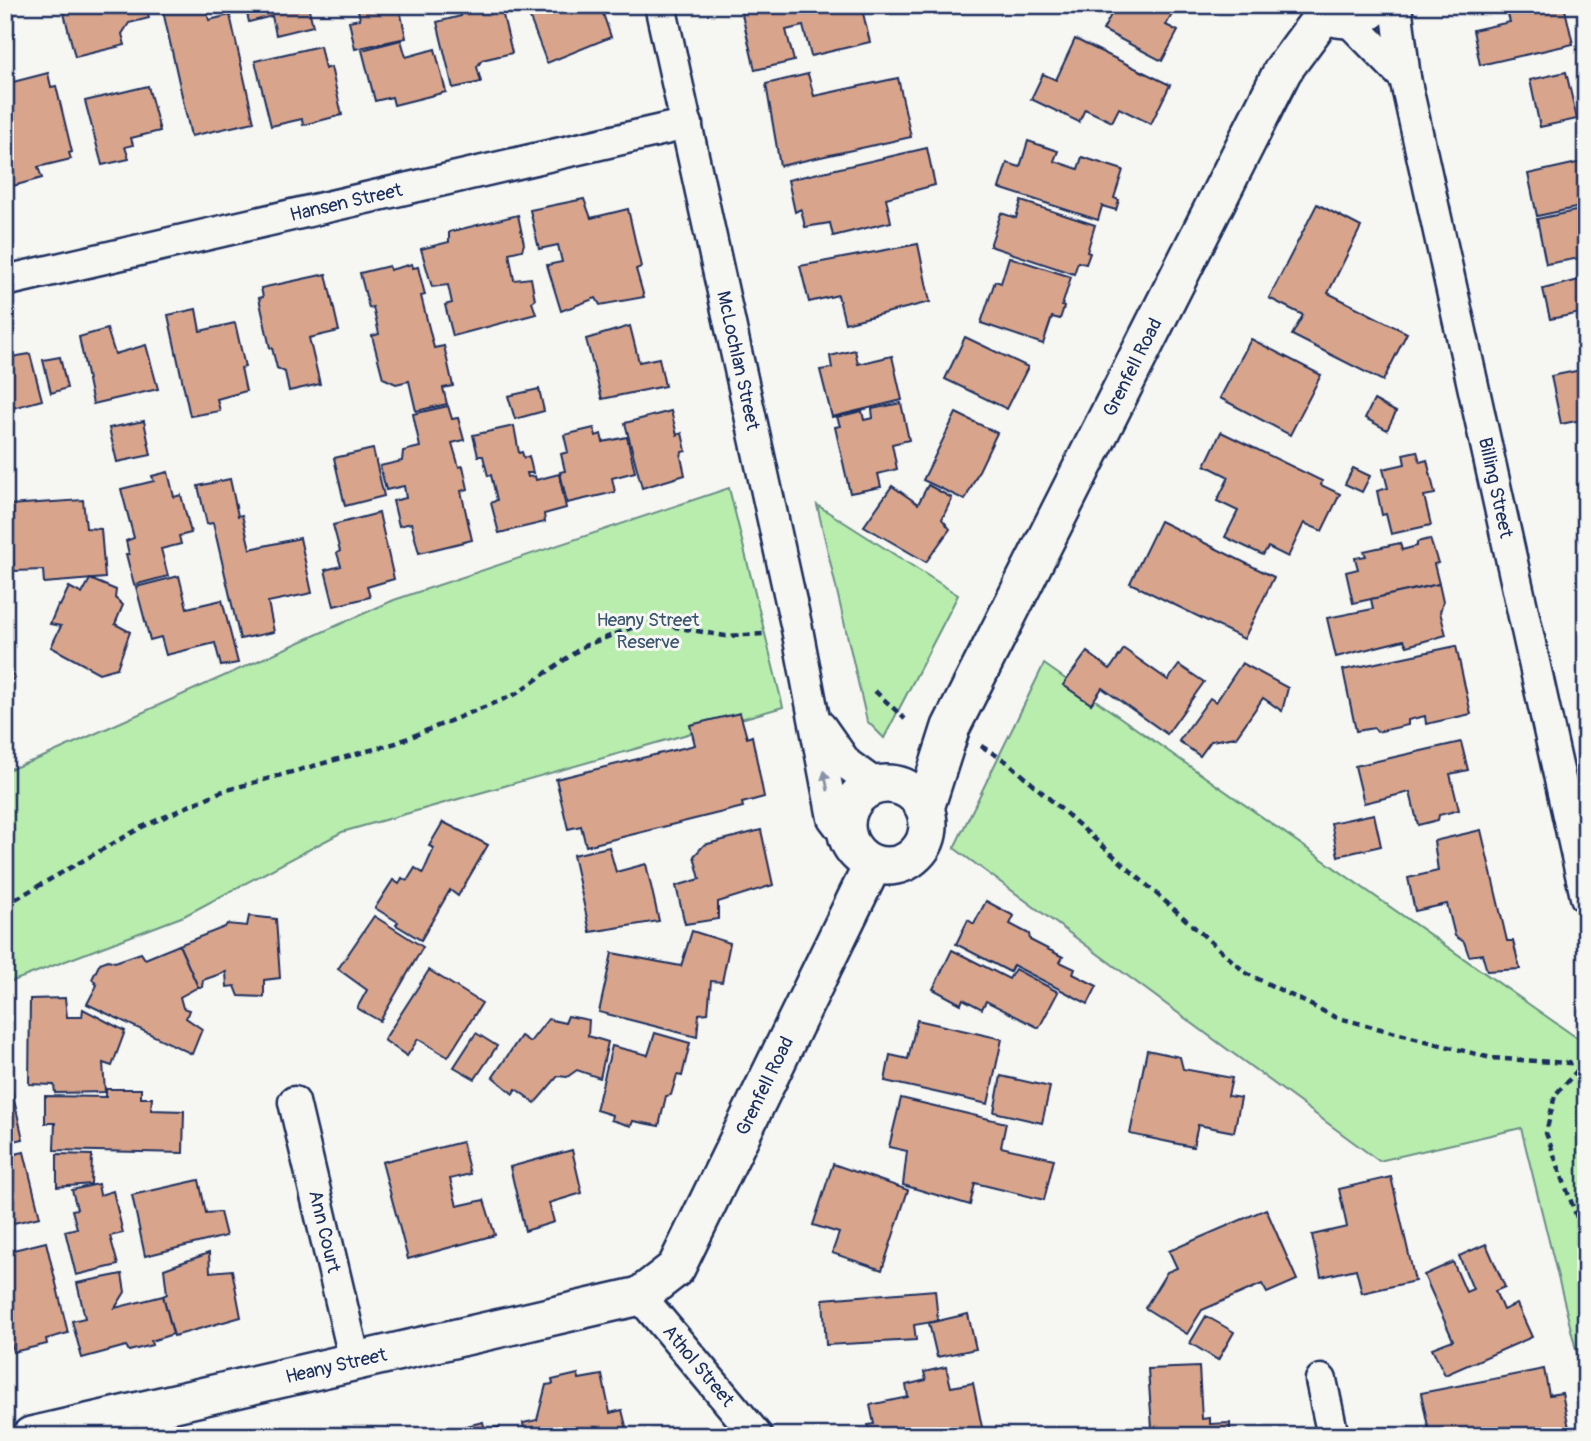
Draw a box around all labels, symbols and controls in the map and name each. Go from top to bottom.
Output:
street label: Hansen Street [288,178,405,227]
street label: McLochlan Street [711,289,765,433]
street label: Grenfell Road [1098,314,1168,421]
street label: Billing Street [1473,435,1518,541]
park label: Heany Street Reserve [596,608,700,654]
one-way arrow [821,770,832,792]
street label: Grenfell Road [730,1032,799,1139]
street label: Ann Court [303,1188,346,1275]
street label: Athol Street [657,1320,740,1412]
street label: Heany Street [283,1343,389,1389]

